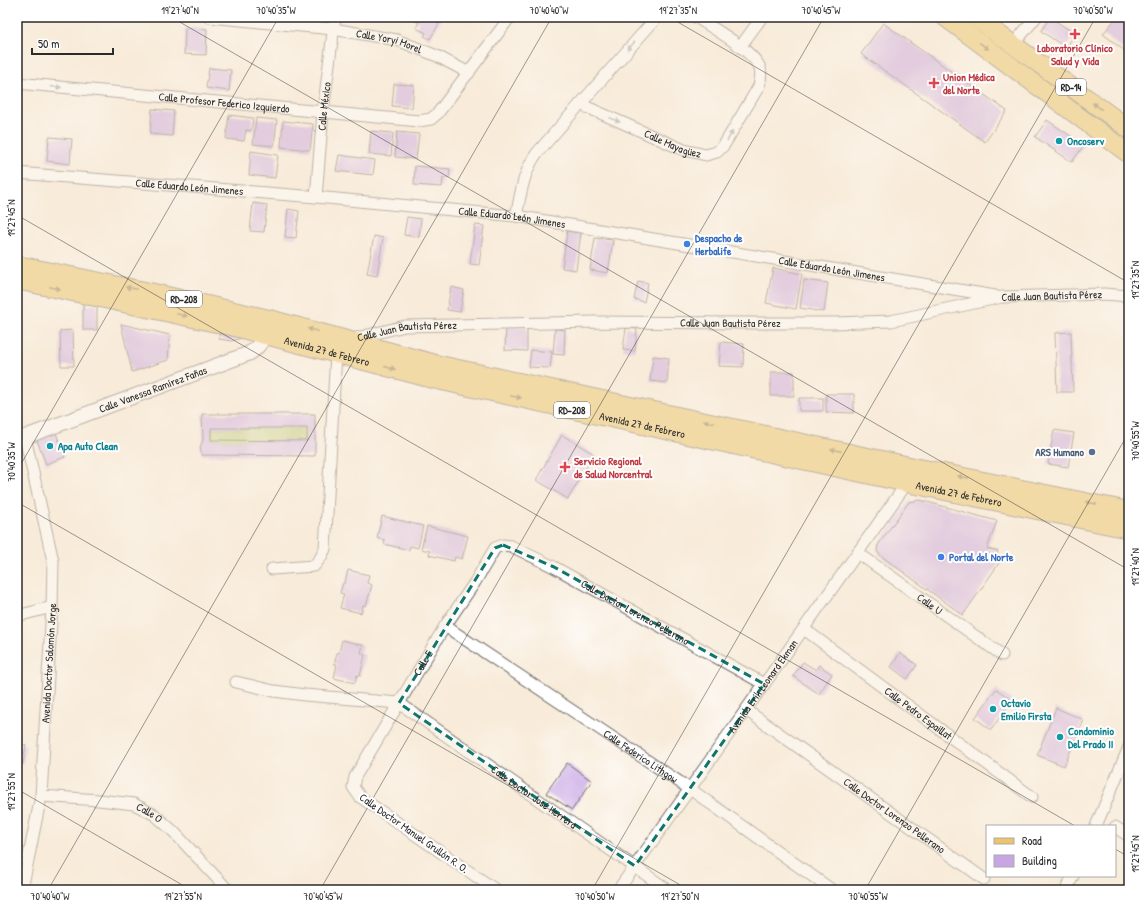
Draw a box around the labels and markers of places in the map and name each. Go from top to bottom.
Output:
marker: Laboratorio Clínico Salud y Vida [1069,28,1081,40]
place label: Laboratorio Clínico Salud y Vida [1037,41,1113,69]
place label: Union Médica del Norte [943,70,995,97]
marker: Union Médica del Norte [928,77,940,89]
place label: Oncoserv [1067,134,1105,148]
marker: Oncoserv [1054,136,1064,146]
place label: Despacho de Herbalife [695,231,743,258]
marker: Despacho de Herbalife [682,239,692,249]
place label: Apa Auto Clean [58,439,118,454]
marker: Apa Auto Clean [45,441,55,451]
place label: ARS Humano [1035,445,1085,459]
marker: ARS Humano [1087,447,1097,457]
place label: Servicio Regional de Salud Norcentral [574,454,653,481]
marker: Servicio Regional de Salud Norcentral [559,461,571,473]
place label: Portal del Norte [949,550,1014,564]
marker: Portal del Norte [936,552,946,562]
place label: Octavio Emilio Firsta [1001,696,1052,723]
marker: Octavio Emilio Firsta [988,704,998,714]
place label: Condominio Del Prado II [1068,724,1115,751]
marker: Condominio Del Prado II [1055,732,1065,742]

